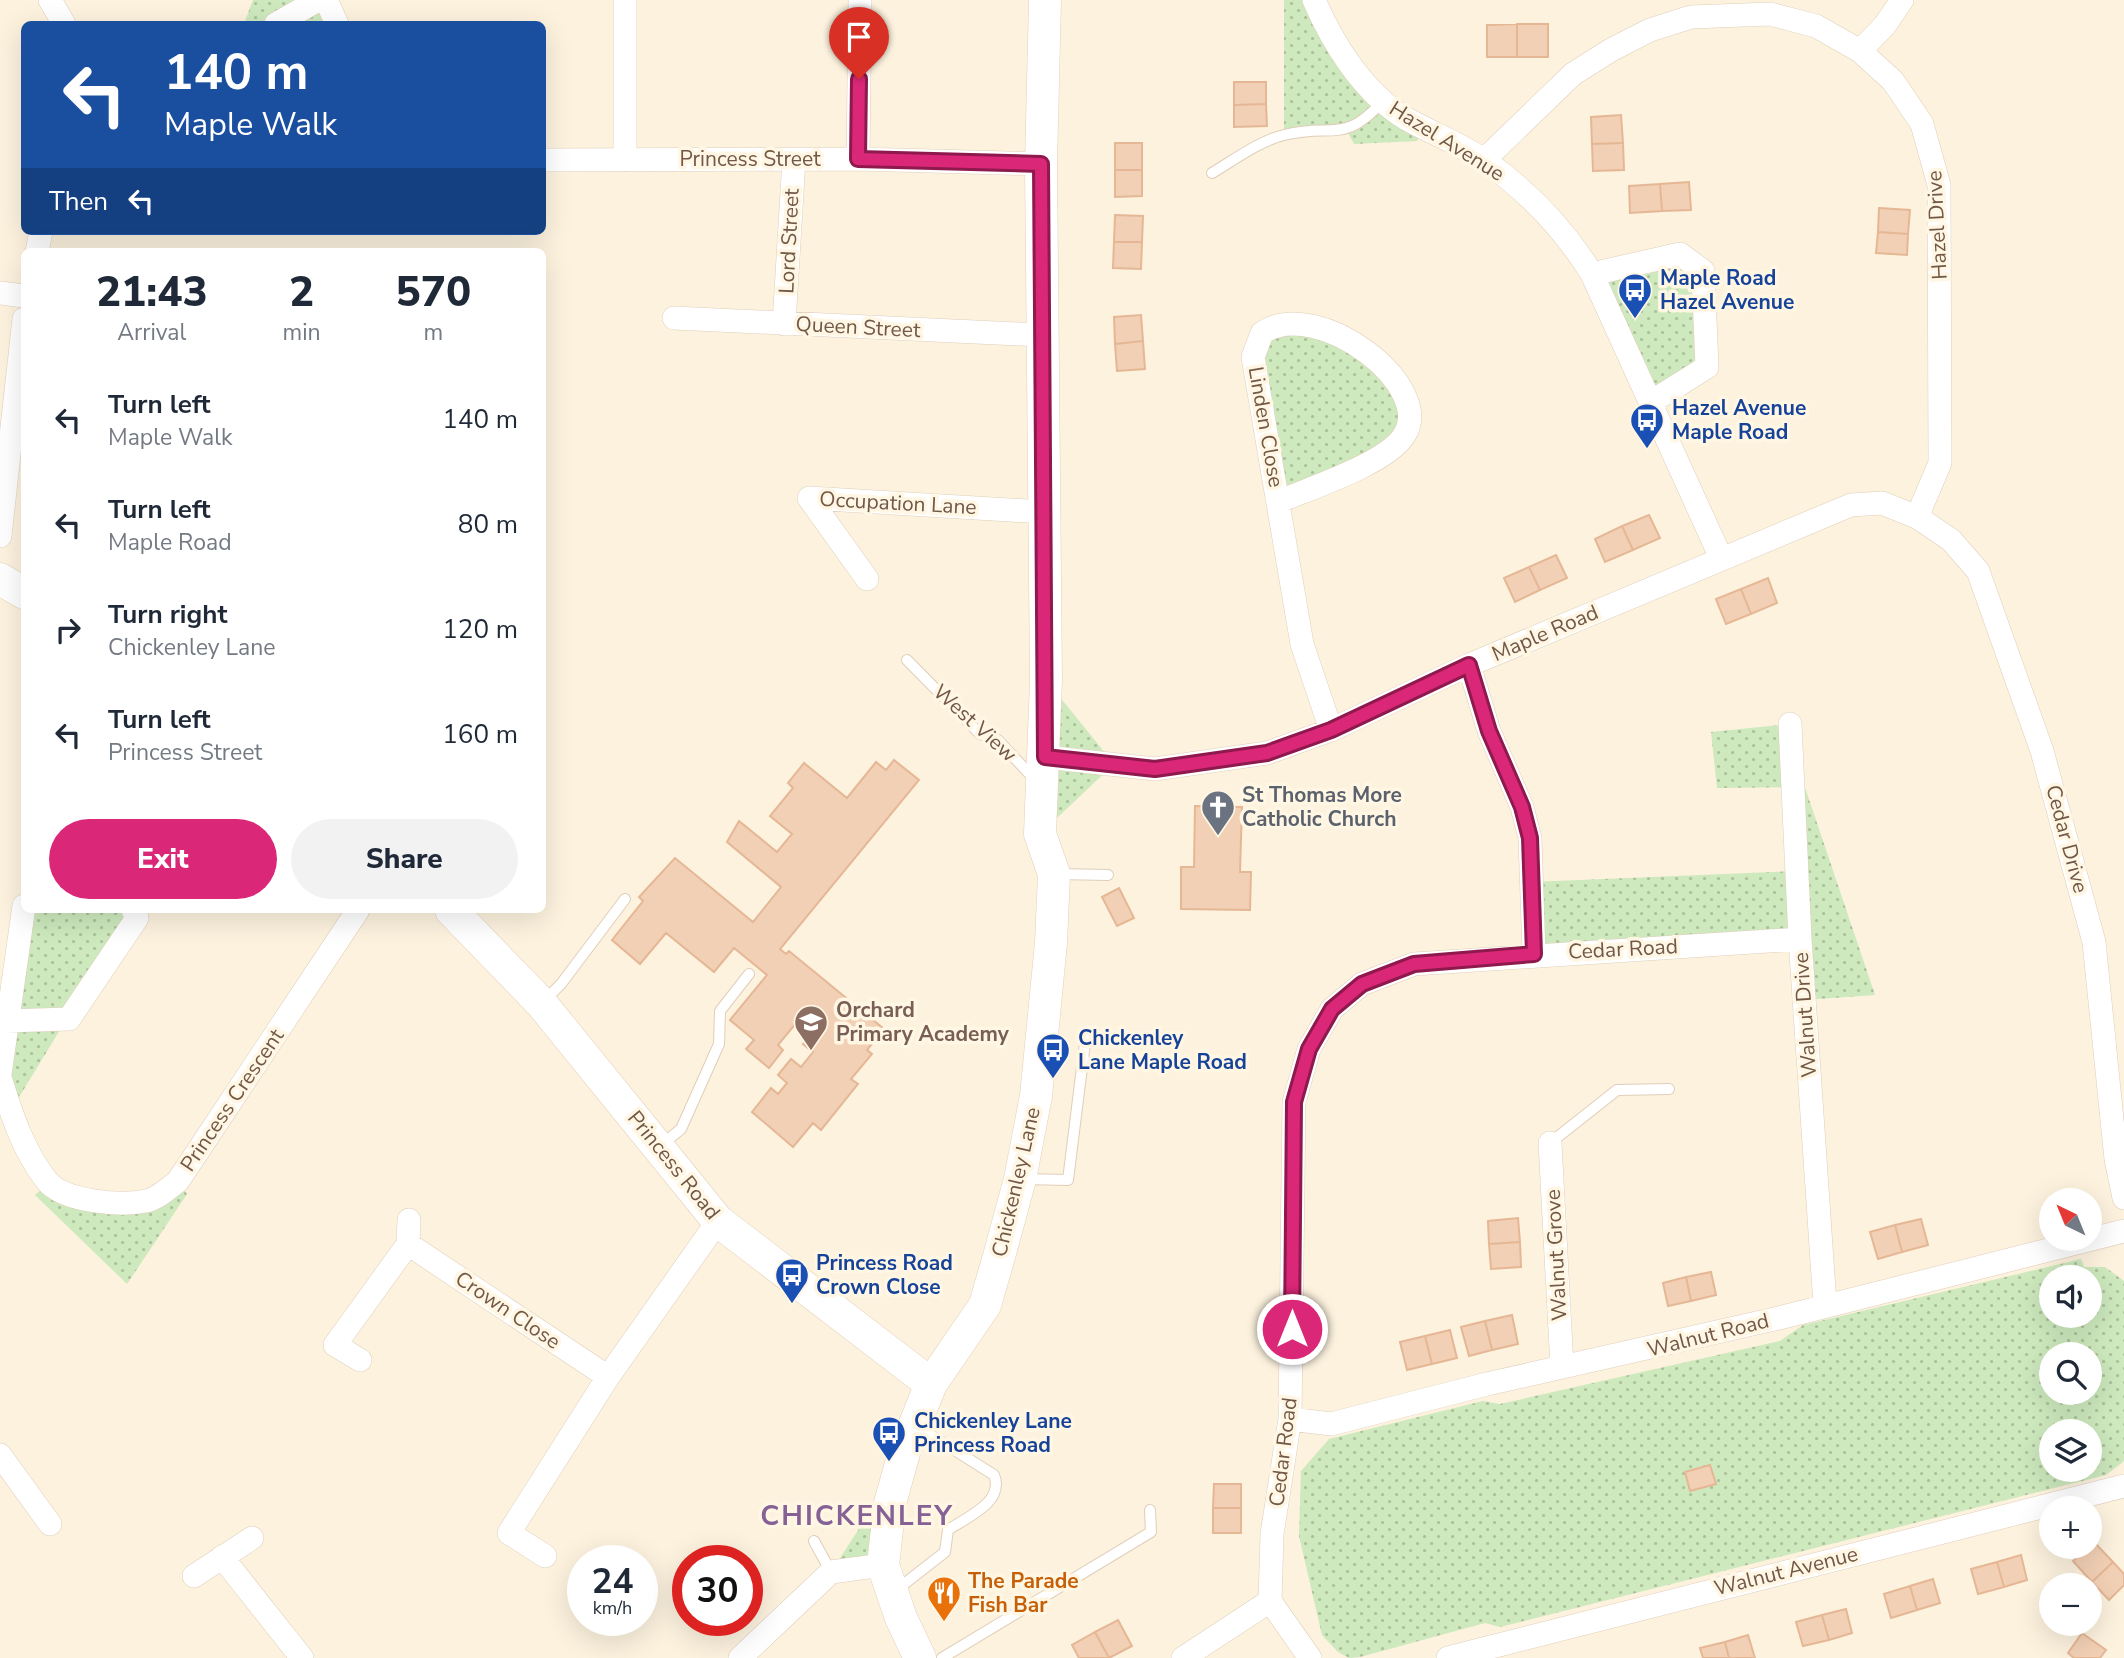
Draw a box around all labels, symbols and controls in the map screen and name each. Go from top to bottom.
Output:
pin [829,7,889,79]
icon: arrive [840,18,878,56]
text: 140 m [164,39,308,106]
icon: left [49,49,140,140]
street label: Hazel Avenue [1384,94,1510,188]
text: Maple Walk [164,103,337,146]
street label: Princess Street [680,145,821,173]
street label: Hazel Drive [1920,170,1954,280]
icon: left [122,182,160,220]
text: Then [49,184,108,219]
street label: Lord Street [772,187,806,294]
text: 21:43 [96,264,208,321]
text: 2 [289,264,314,321]
text: 570 [396,264,471,321]
place label: Maple Road Hazel Avenue [1660,264,1794,316]
bus stop icon: Maple Road Hazel Avenue [1616,271,1654,320]
street label: Queen Street [795,310,922,344]
text: Arrival [117,317,186,348]
text: min [283,317,321,348]
text: m [423,317,443,348]
street label: Linden Close [1242,364,1290,490]
text: Turn left [108,387,211,422]
place label: Hazel Avenue Maple Road [1672,394,1806,446]
icon: left [49,401,87,439]
bus stop icon: Hazel Avenue Maple Road [1628,401,1666,450]
text: 140 m [442,402,518,437]
text: Maple Walk [108,422,233,453]
street label: Occupation Lane [819,485,977,521]
text: Turn left [108,492,211,527]
icon: left [49,506,87,544]
text: 80 m [458,507,518,542]
text: Maple Road [108,527,232,558]
text: Turn right [108,597,227,632]
street label: Maple Road [1488,598,1602,668]
icon: right [49,611,87,649]
text: 120 m [442,612,518,647]
text: Chickenley Lane [108,632,276,663]
street label: West View [927,678,1023,768]
text: Turn left [108,702,211,737]
icon: left [49,716,87,754]
text: 160 m [442,717,518,752]
text: Princess Street [108,737,262,768]
place label: St Thomas More Catholic Church [1242,781,1402,833]
street label: Cedar Drive [2039,782,2095,896]
church icon: St Thomas More Catholic Church [1199,788,1237,837]
button: Exit [49,819,277,899]
button: Share [291,819,518,899]
street label: Cedar Road [1567,932,1679,966]
street label: Walnut Drive [1787,951,1823,1079]
place label: Orchard Primary Academy [836,996,1010,1048]
school or university icon: Orchard Primary Academy [792,1003,830,1052]
street label: Princess Crescent [174,1023,291,1177]
place label: Chickenley Lane Maple Road [1078,1024,1247,1076]
bus stop icon: Chickenley Lane Maple Road [1034,1031,1072,1080]
street label: Chickenley Lane [985,1104,1047,1260]
street label: Princess Road [621,1105,727,1225]
north arrow [2039,1188,2102,1251]
map controls [2039,1188,2102,1636]
street label: Walnut Grove [1539,1189,1573,1321]
place label: Princess Road Crown Close [816,1249,953,1301]
bus stop icon: Princess Road Crown Close [773,1256,811,1305]
street label: Crown Close [450,1265,566,1355]
button: sound [2039,1265,2102,1328]
position arrow [1255,1292,1329,1366]
street label: Walnut Road [1644,1306,1772,1364]
button: search [2039,1342,2102,1405]
street label: Cedar Road [1262,1396,1304,1508]
place label: Chickenley Lane Princess Road [914,1407,1072,1459]
bus stop icon: Chickenley Lane Princess Road [870,1414,908,1463]
button: layers [2039,1419,2102,1482]
button: + [2039,1496,2102,1559]
district label: CHICKENLEY [760,1497,954,1535]
street label: Walnut Avenue [1711,1540,1861,1602]
speed limit sign: 30 [672,1545,763,1636]
text: 24 [591,1558,634,1605]
place label: The Parade Fish Bar [968,1567,1079,1619]
button: − [2039,1573,2102,1636]
restaurant icon: The Parade Fish Bar [925,1574,963,1623]
text: km/h [593,1596,632,1620]

